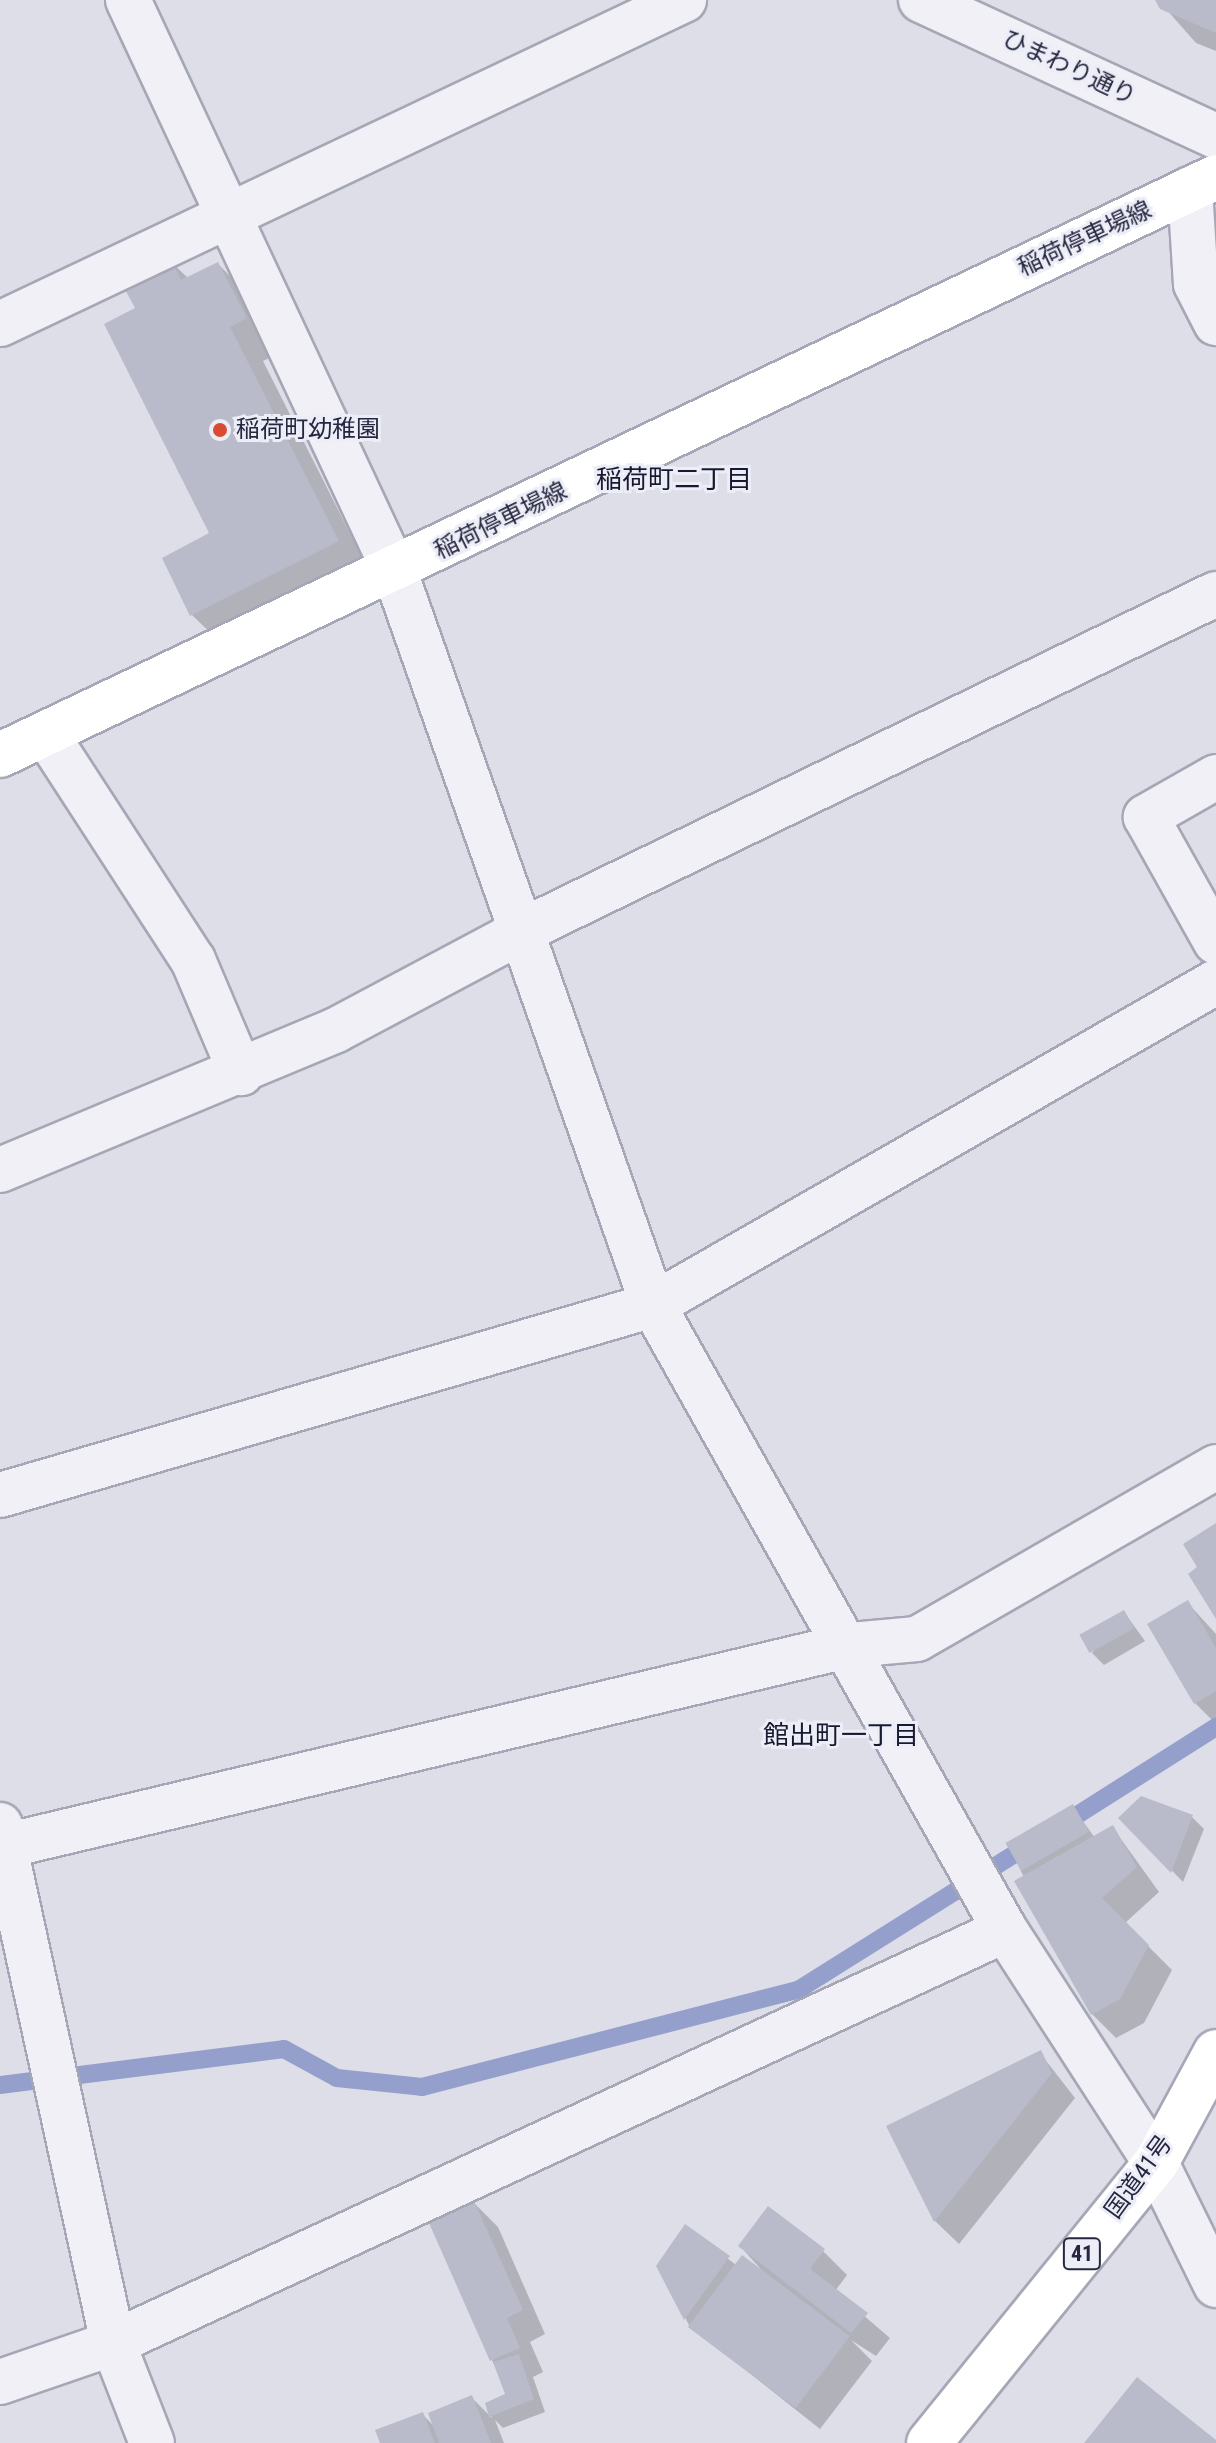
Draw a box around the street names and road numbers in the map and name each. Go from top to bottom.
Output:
street label: ひまわり通り [998,25,1140,111]
street label: 稲荷停車場線 [1014,196,1156,282]
street label: 稲荷停車場線 [430,476,572,566]
street label: 国道41号 [1099,2130,1179,2224]
road number: 41 [1062,2236,1102,2272]

